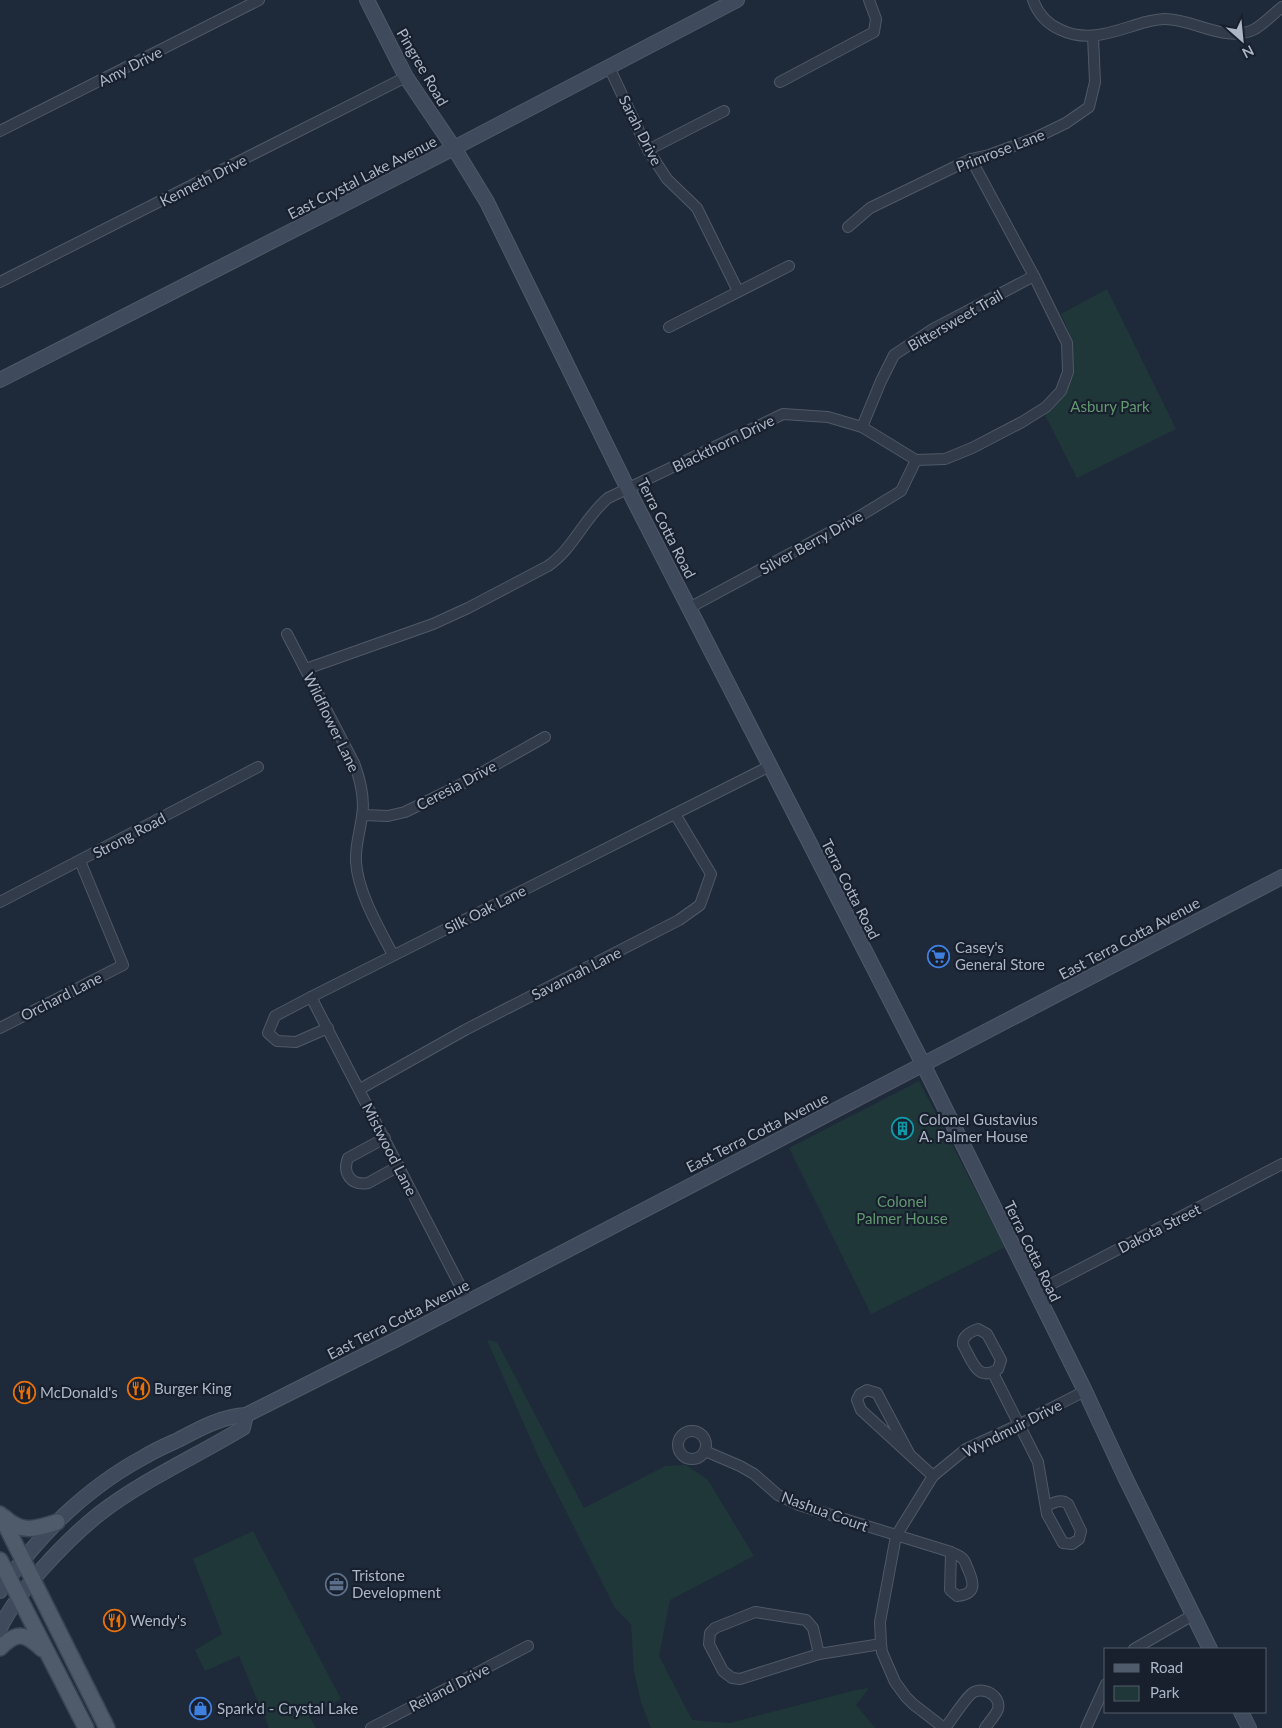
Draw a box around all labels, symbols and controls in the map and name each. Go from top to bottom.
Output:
north arrow [1217,15,1267,65]
street label: Pingree Road [393,25,453,109]
street label: Amy Drive [95,42,165,90]
text: N [1239,42,1257,62]
street label: Sarah Drive [616,92,666,168]
street label: Primrose Lane [953,125,1047,175]
street label: East Crystal Lake Avenue [285,132,440,222]
street label: Kenneth Drive [156,150,250,210]
street label: Bittersweet Trail [904,286,1006,354]
park label: Asbury Park [1070,397,1150,415]
street label: Blackthorn Drive [669,411,777,475]
street label: Terra Cotta Road [634,475,700,581]
street label: Silver Berry Drive [756,506,866,578]
street label: Wildflower Lane [300,669,364,775]
street label: Ceresia Drive [413,756,499,814]
street label: Strong Road [89,808,169,862]
street label: Terra Cotta Road [818,836,884,942]
street label: Silk Oak Lane [441,881,529,937]
street label: East Terra Cotta Avenue [1055,893,1203,983]
place label: Casey's General Store [955,938,1045,973]
street label: Savannah Lane [528,943,624,1003]
supermarket icon: Casey's General Store [927,944,951,968]
street label: Orchard Lane [17,968,105,1024]
street label: East Terra Cotta Avenue [683,1088,831,1176]
street label: Mistwood Lane [359,1100,421,1198]
place label: Colonel Gustavius A. Palmer House [919,1110,1038,1145]
building icon: Colonel Gustavius A. Palmer House [891,1116,915,1140]
park label: Colonel Palmer House [856,1192,948,1227]
street label: Terra Cotta Road [1001,1198,1065,1304]
street label: Dakota Street [1115,1199,1204,1257]
street label: East Terra Cotta Avenue [324,1275,472,1363]
restaurant icon: Burger King [126,1376,150,1400]
place label: Burger King [154,1379,232,1397]
restaurant icon: McDonald's [12,1380,36,1404]
place label: McDonald's [40,1383,118,1401]
street label: Wyndmuir Drive [959,1395,1065,1461]
street label: Nashua Court [779,1487,871,1535]
place label: Tristone Development [352,1566,441,1601]
office icon: Tristone Development [324,1572,348,1596]
restaurant icon: Wendy's [102,1608,126,1632]
place label: Wendy's [130,1611,187,1629]
legend [1104,1648,1267,1713]
text: Road [1150,1658,1183,1676]
street label: Reiland Drive [406,1659,492,1715]
text: Park [1150,1683,1180,1701]
shop icon: Spark'd - Crystal Lake [189,1696,213,1720]
place label: Spark'd - Crystal Lake [217,1699,358,1717]

